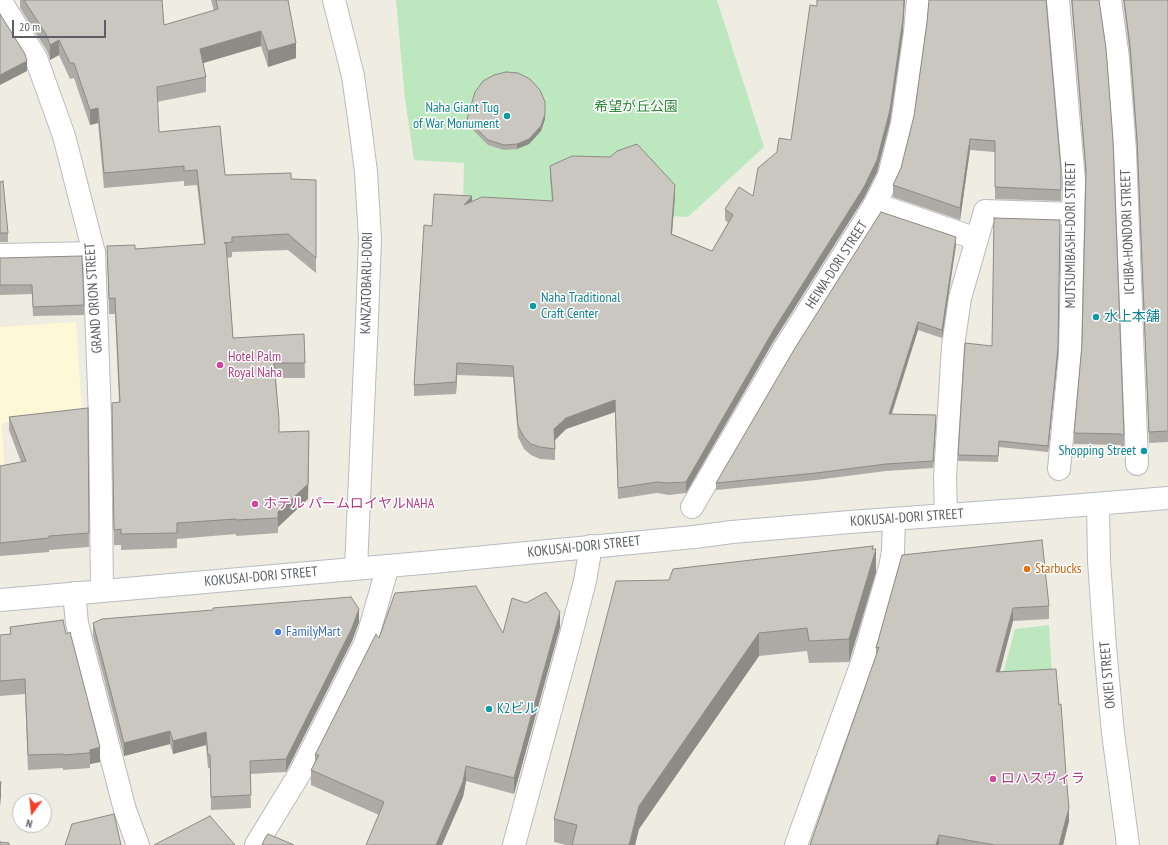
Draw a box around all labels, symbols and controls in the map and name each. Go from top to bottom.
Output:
scale bar [14,12,108,38]
text: 20 m [19,19,40,34]
park label: 希望が丘公園 [594,99,678,115]
place label: Naha Giant Tug of War Monument [413,100,499,132]
marker: Naha Giant Tug of War Monument [502,111,512,121]
street label: MUTSUMIBASHI-DORI STREET [1063,161,1079,309]
street label: ICHIBA-HONDORI STREET [1117,169,1139,295]
street label: HEIWA-DORI STREET [802,218,872,312]
street label: KANZATOBARU-DORI [358,232,376,334]
street label: GRAND ORION STREET [82,242,106,354]
place label: Naha Traditional Craft Center [541,290,620,322]
marker: Naha Traditional Craft Center [528,301,538,311]
place label: 水上本舗 [1104,309,1160,325]
marker: 水上本舗 [1091,312,1101,322]
place label: Hotel Palm Royal Naha [228,349,282,382]
marker: Hotel Palm Royal Naha [215,360,225,370]
place label: Shopping Street [1058,443,1136,459]
marker: Shopping Street [1139,446,1149,456]
place label: ホテル パームロイヤルNAHA [263,496,434,512]
marker: ホテル パームロイヤルNAHA [250,499,260,509]
street label: KOKUSAI-DORI STREET [850,506,964,530]
street label: KOKUSAI-DORI STREET [527,533,641,561]
place label: Starbucks [1035,561,1082,577]
street label: KOKUSAI-DORI STREET [204,564,318,590]
marker: Starbucks [1022,564,1032,574]
place label: FamilyMart [286,624,341,640]
marker: FamilyMart [273,627,283,637]
street label: OKIEI STREET [1097,641,1119,709]
place label: K2ビル [497,701,538,717]
marker: K2ビル [484,704,494,714]
place label: ロハスヴィラ [1001,771,1085,787]
marker: ロハスヴィラ [988,774,998,784]
north arrow [12,793,52,833]
text: N [24,816,34,831]

